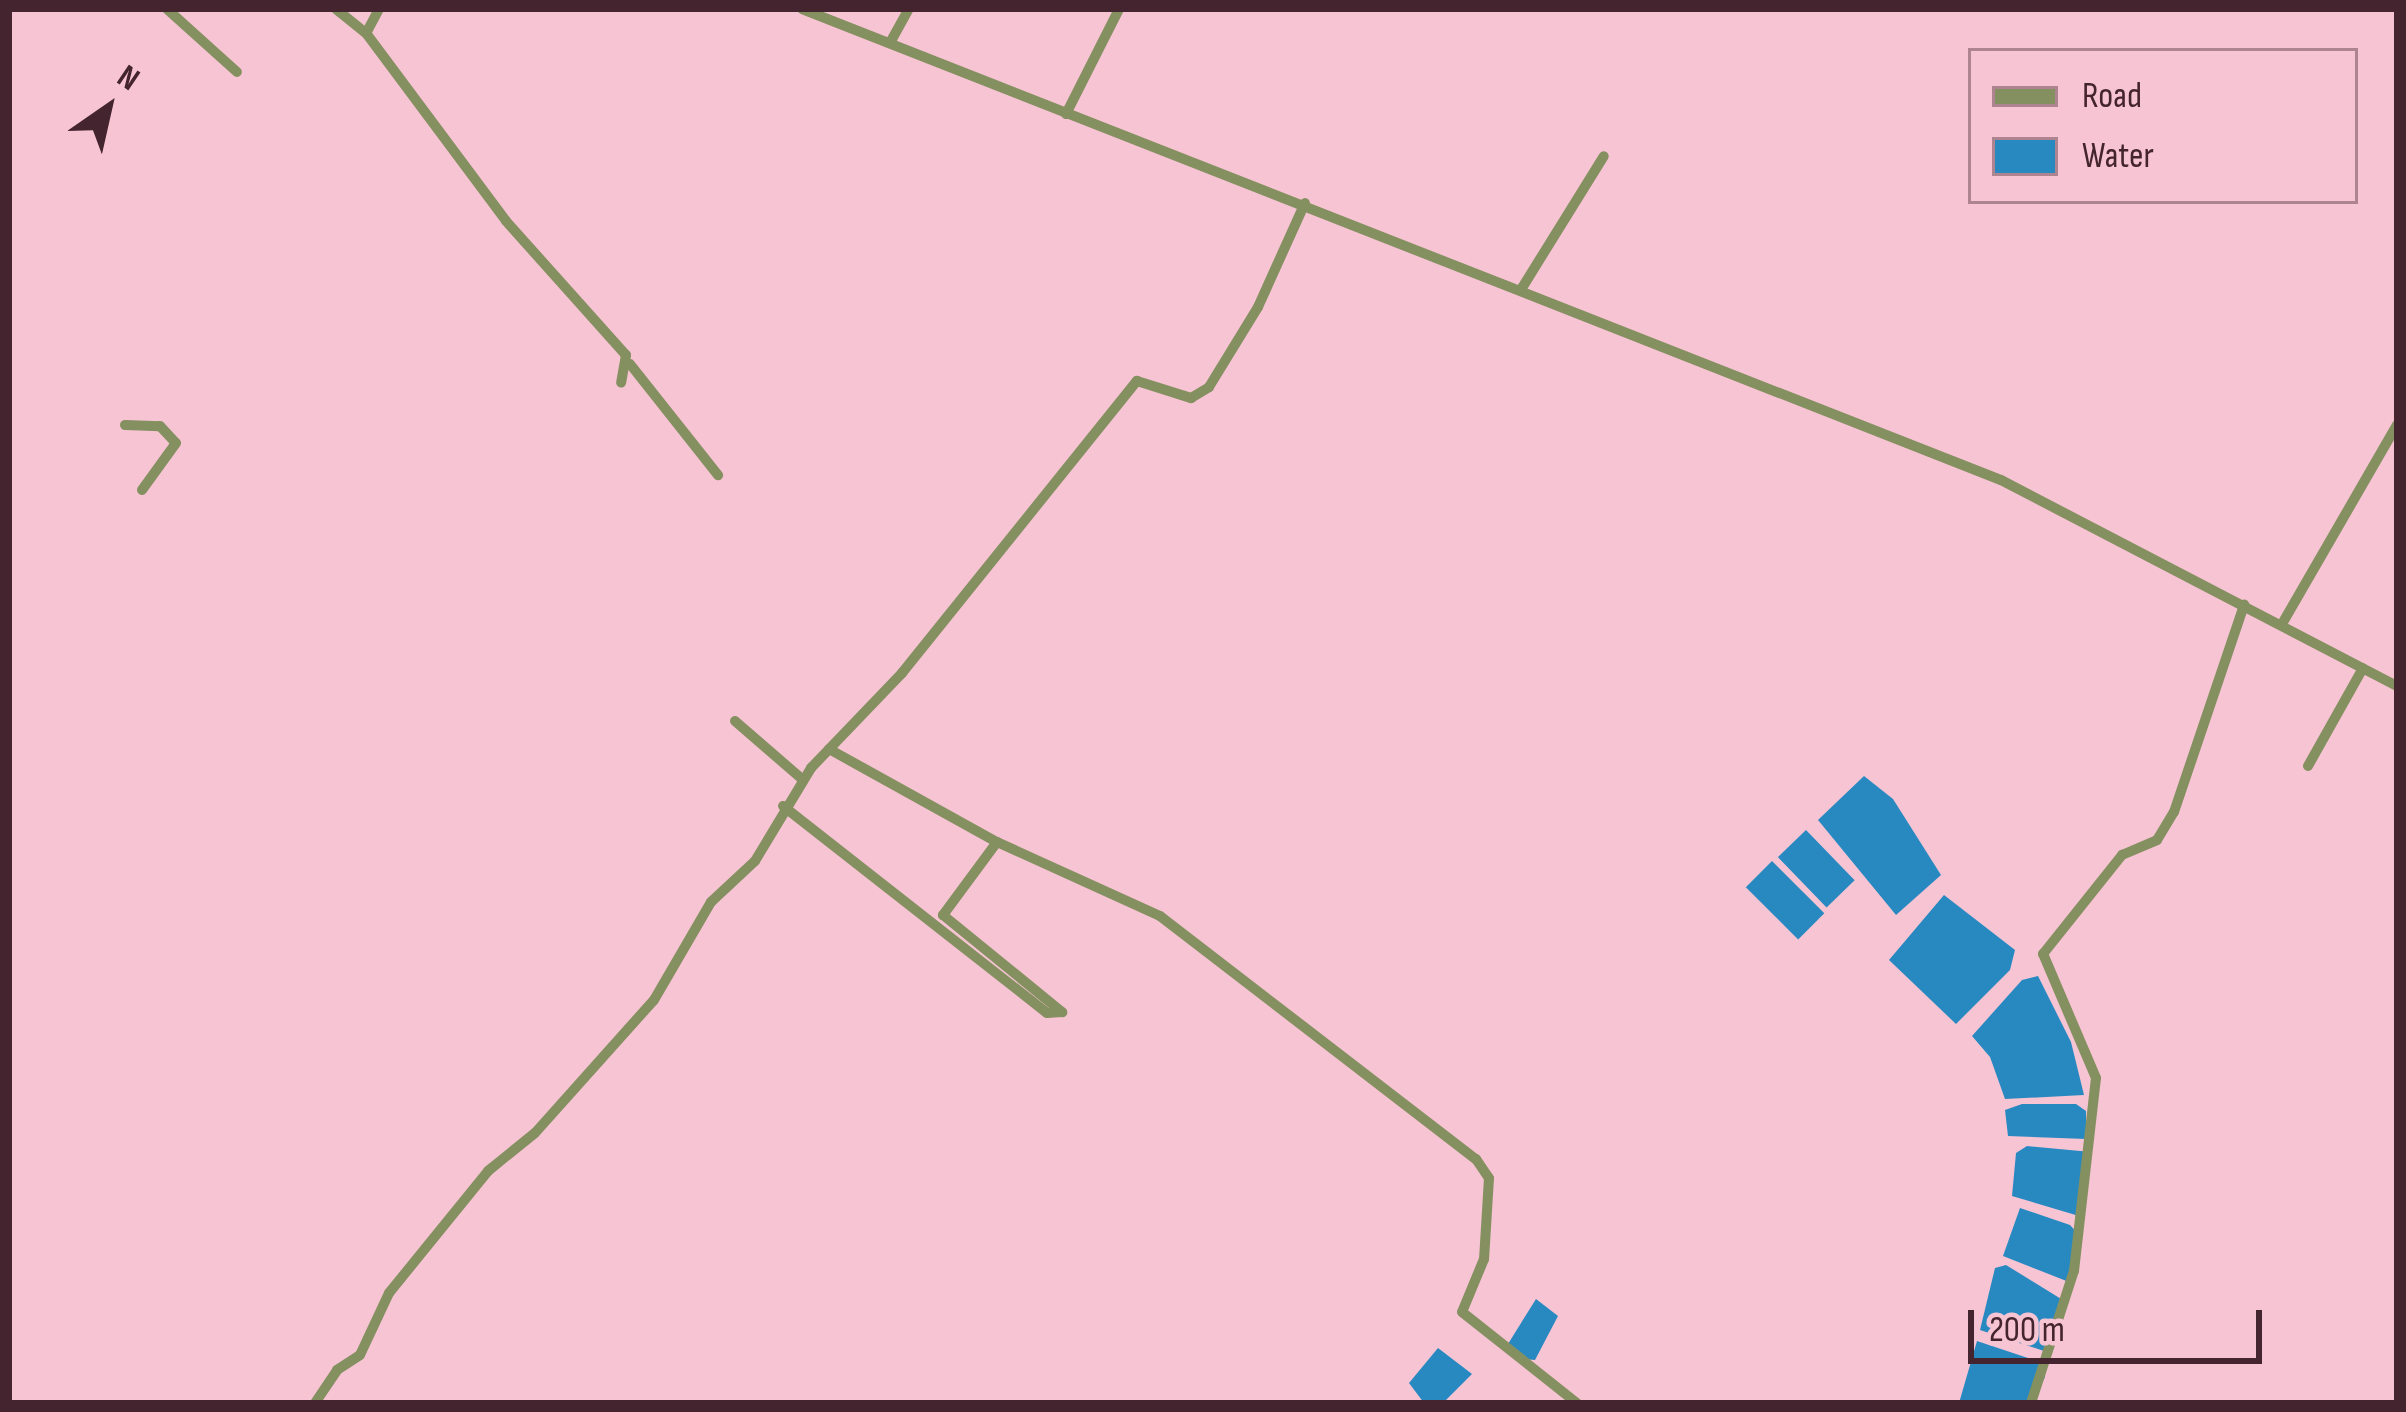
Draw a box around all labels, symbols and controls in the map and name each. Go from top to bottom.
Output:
north arrow [48,48,168,168]
legend [1968,48,2358,204]
text: N [110,57,147,100]
text: Road [2082,75,2142,118]
text: Water [2082,135,2154,178]
scale bar [1974,1286,2268,1360]
text: 200 m [1989,1309,2065,1352]

